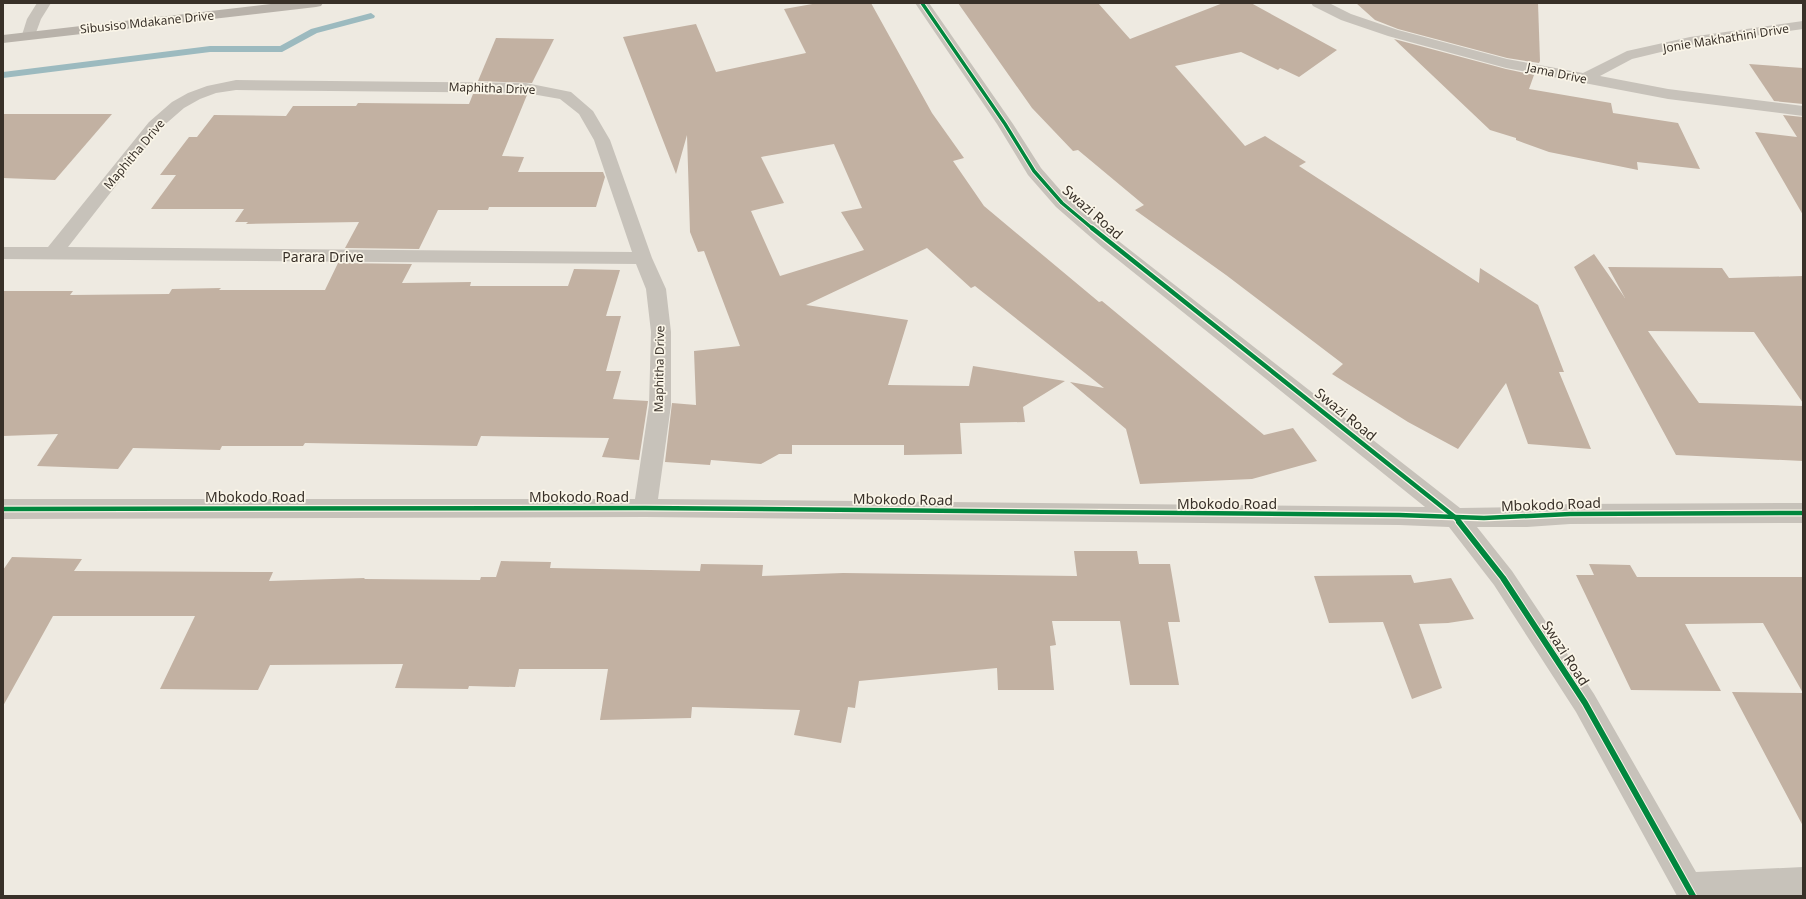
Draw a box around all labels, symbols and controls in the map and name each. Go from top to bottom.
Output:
street label: Sibusiso Mdakane Drive [79,6,215,37]
street label: Jonie Makhathini Drive [1661,20,1790,57]
street label: Jama Drive [1525,58,1589,88]
street label: Maphitha Drive [448,78,536,98]
street label: Maphitha Drive [100,115,169,193]
street label: Swazi Road [1059,181,1127,243]
street label: Parara Drive [282,247,364,266]
street label: Maphitha Drive [650,325,668,413]
street label: Swazi Road [1311,383,1381,445]
street label: Mbokodo Road [205,487,305,506]
street label: Mbokodo Road [529,487,629,506]
street label: Mbokodo Road [853,489,953,509]
street label: Mbokodo Road [1501,493,1601,515]
street label: Mbokodo Road [1177,494,1277,513]
street label: Swazi Road [1538,617,1594,689]

